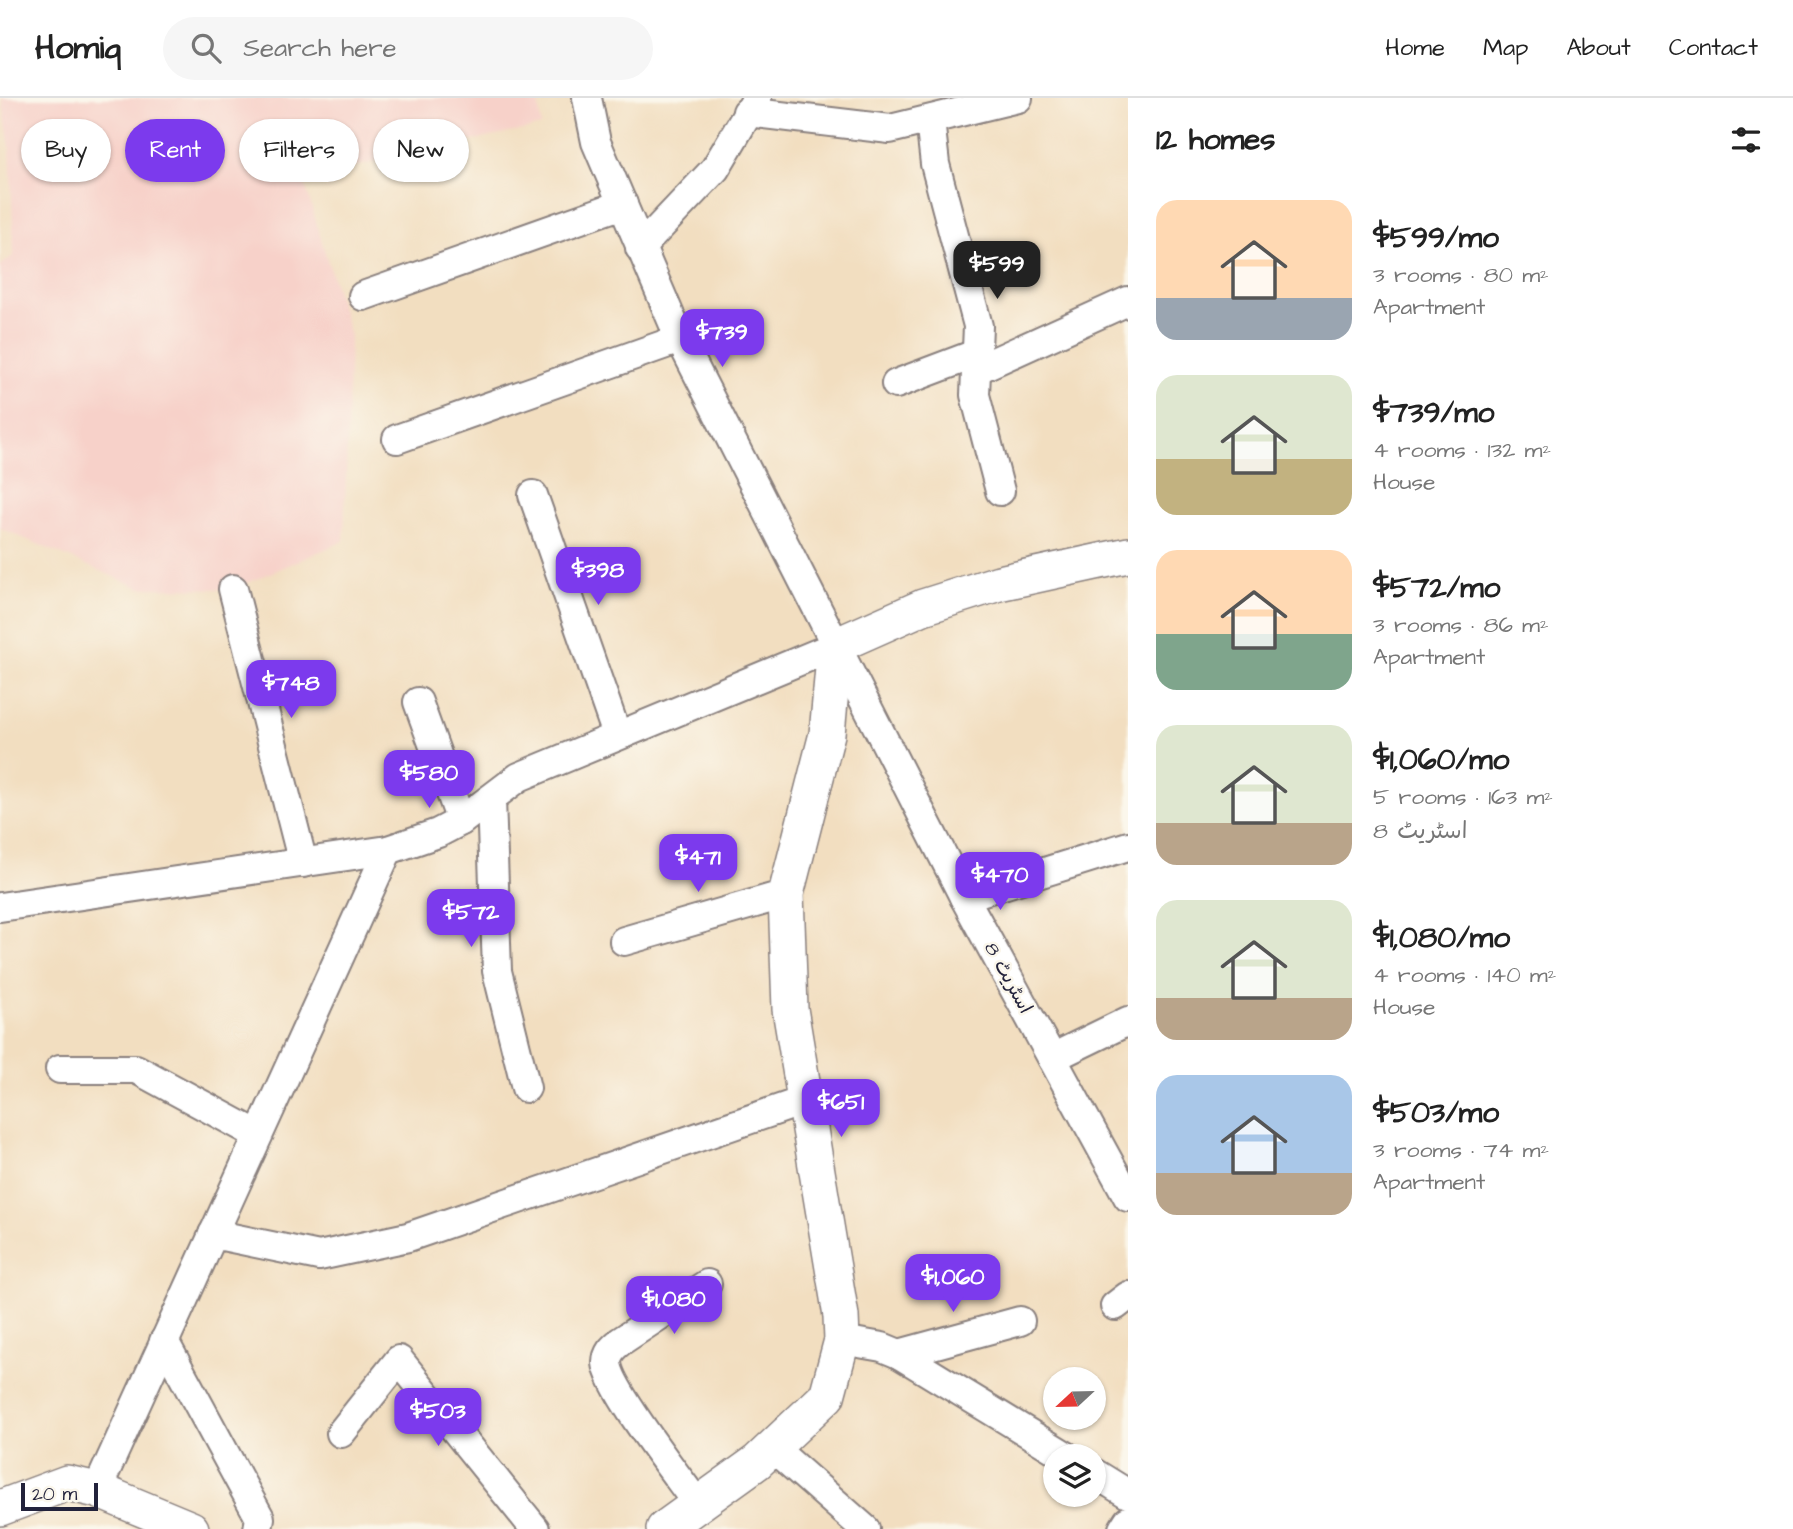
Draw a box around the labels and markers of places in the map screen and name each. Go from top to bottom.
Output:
pin: $599 [956,242,1038,301]
pin: $739 [681,310,763,369]
pin: $398 [557,547,639,607]
pin: $748 [250,660,332,720]
pin: $580 [388,750,470,810]
pin: $471 [657,834,739,894]
pin: $470 [959,852,1041,912]
pin: $572 [430,890,512,949]
pin: $651 [800,1080,882,1139]
pin: $1,060 [896,1254,1010,1314]
pin: $1,080 [617,1276,731,1336]
pin: $503 [397,1388,479,1448]

